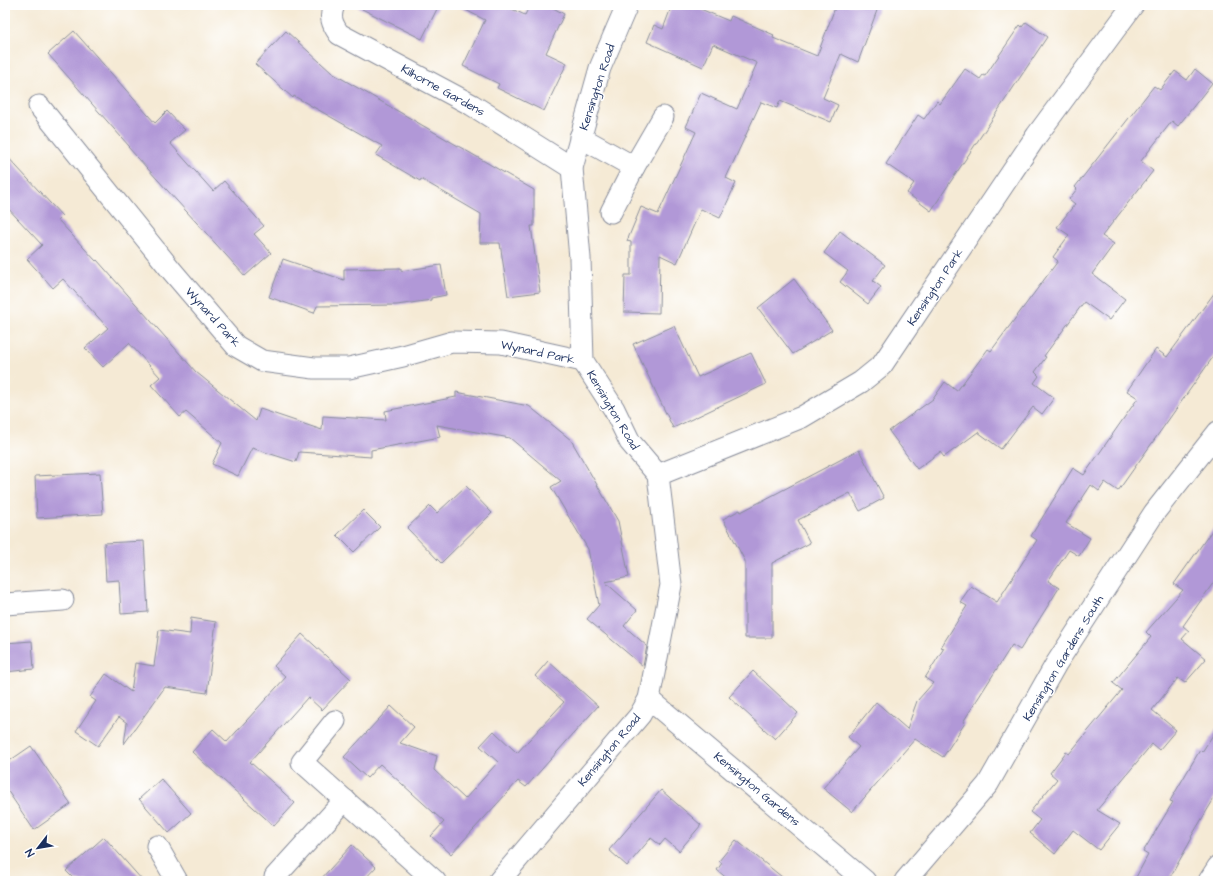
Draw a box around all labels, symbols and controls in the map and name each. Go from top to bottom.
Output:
street label: Kensington Road [576,42,620,133]
street label: Kilhorne Gardens [398,60,488,120]
street label: Kensington Park [903,245,969,330]
street label: Wynard Park [180,284,245,352]
street label: Wynard Park [499,336,577,370]
street label: Kensington Road [581,367,643,454]
street label: Kensington Gardens South [1019,592,1109,725]
street label: Kensington Road [574,710,646,791]
street label: Kensington Gardens [709,748,803,831]
north arrow [18,828,58,868]
text: N [22,846,38,860]

